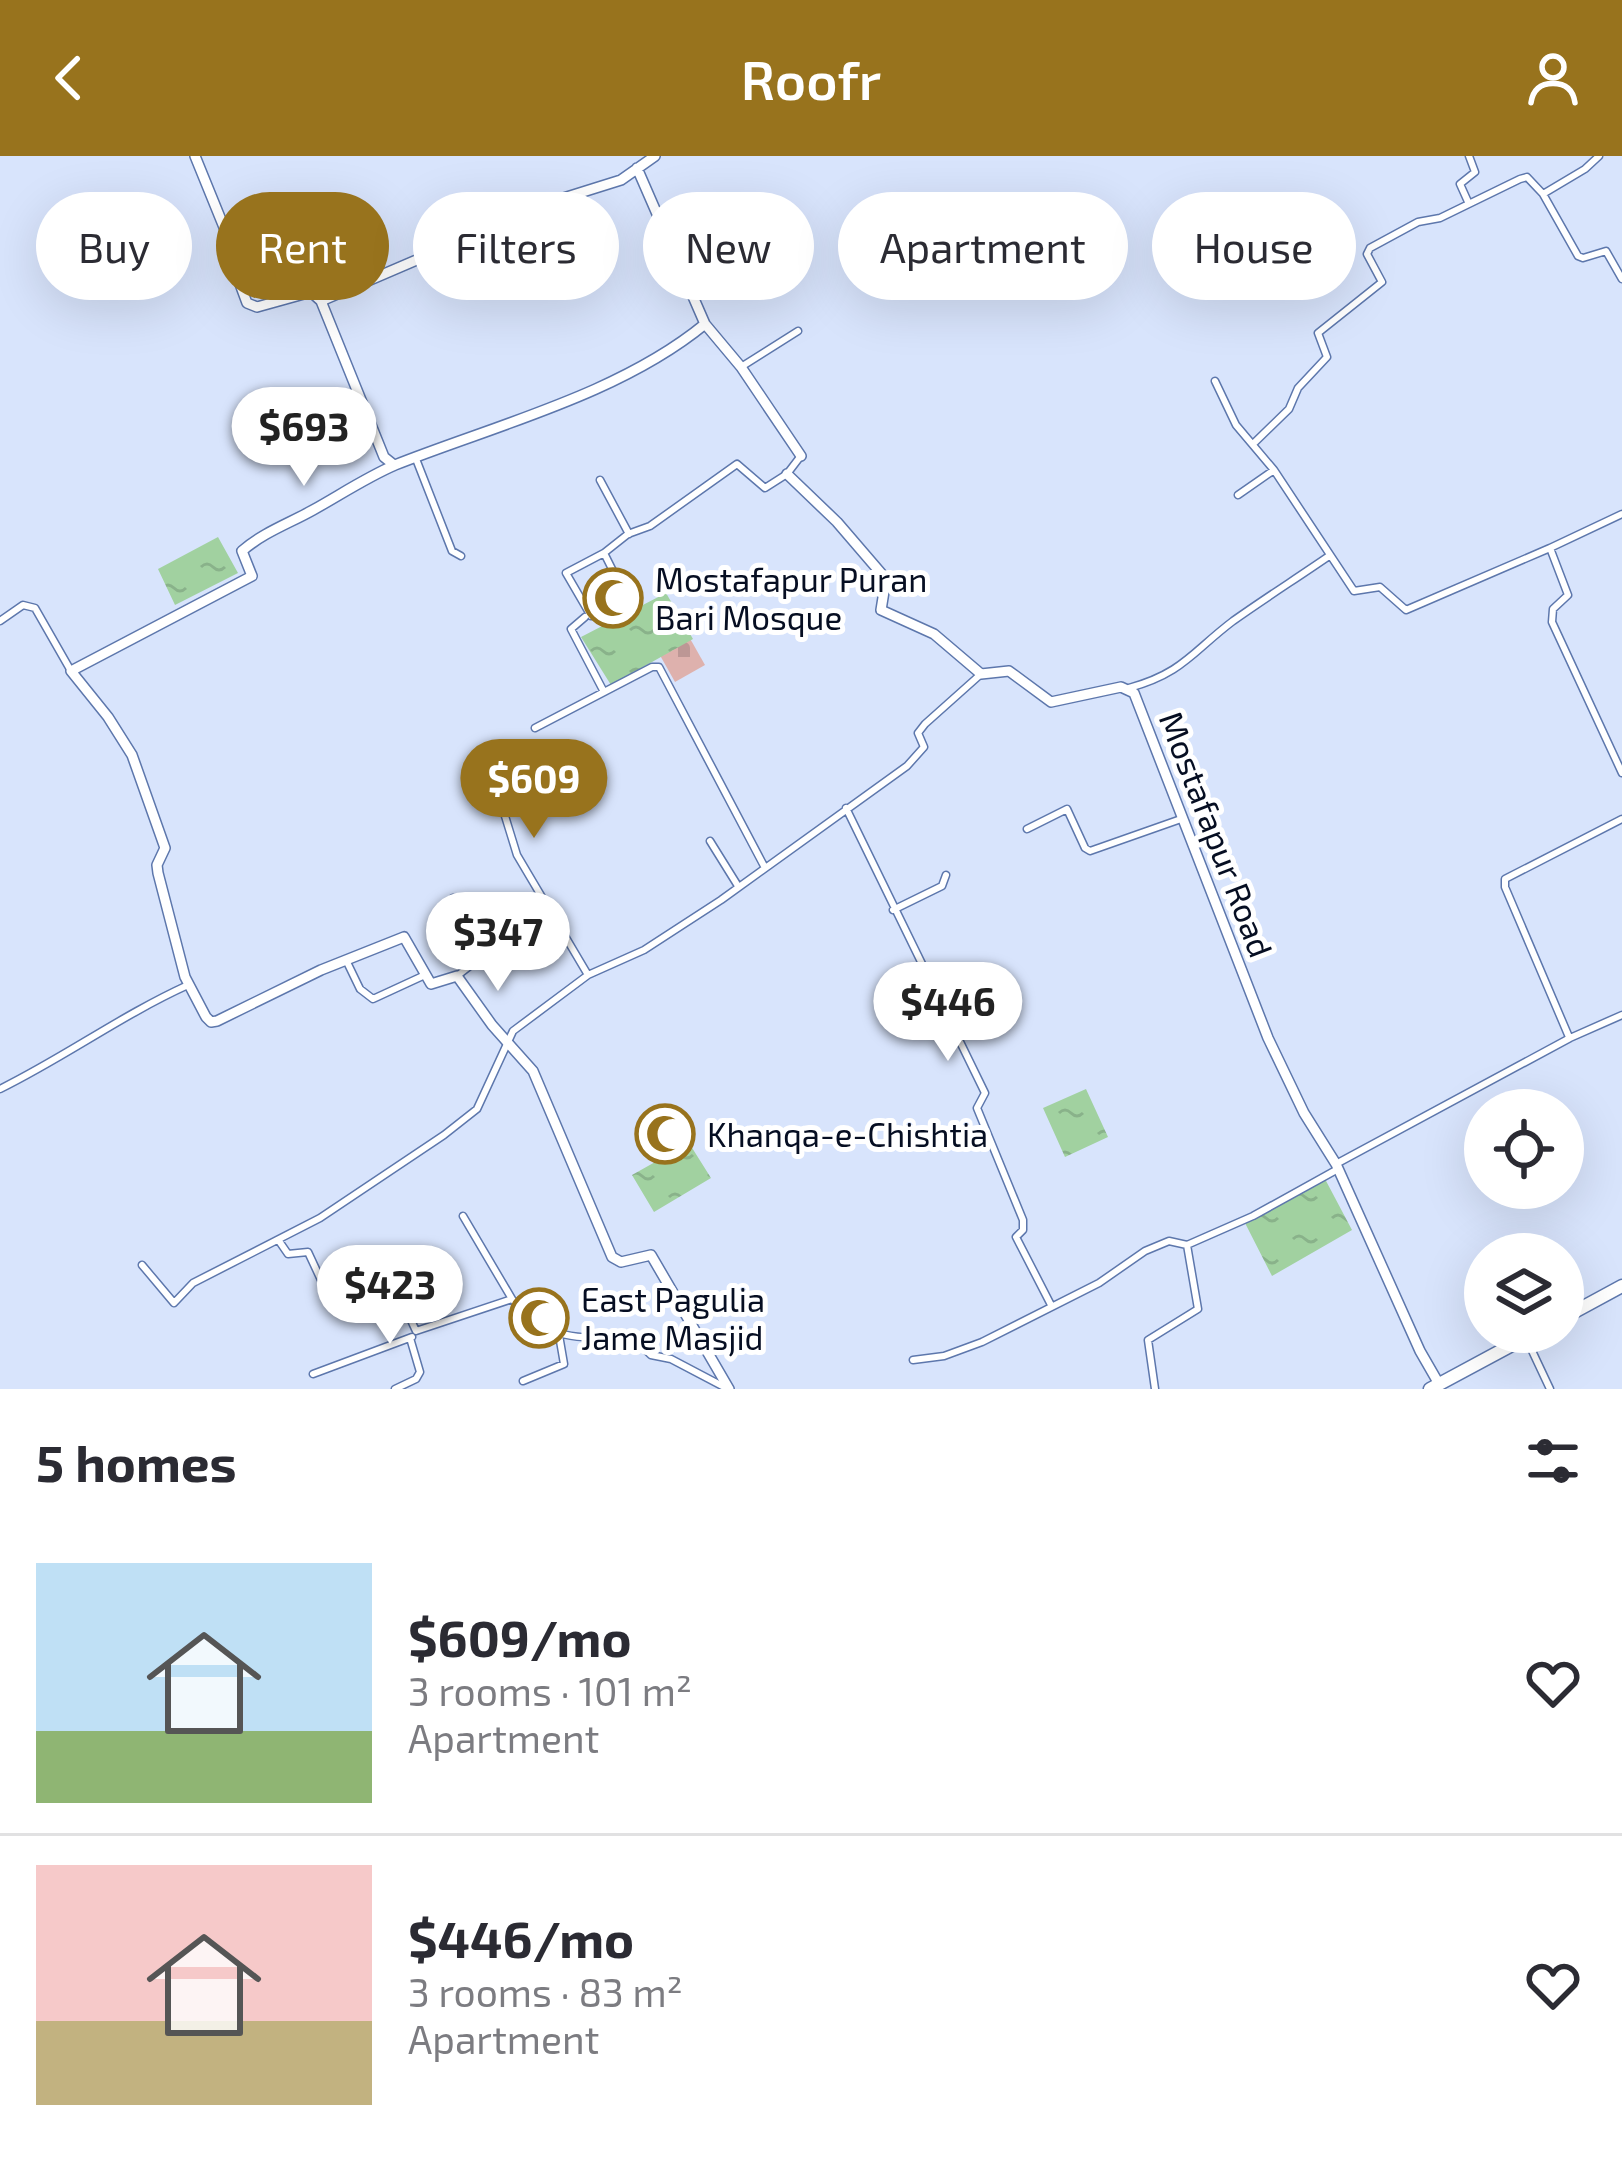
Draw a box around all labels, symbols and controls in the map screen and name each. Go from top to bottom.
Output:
icon: back [36,45,102,111]
icon: person [1520,45,1586,111]
text: Roofr [741,46,881,111]
chip: Buy [36,192,192,300]
chip: Rent [216,192,389,300]
chip: Filters [413,192,619,300]
chip: New [643,192,814,300]
chip: Apartment [838,192,1128,300]
chip: House [1152,192,1356,300]
pin: $693 [233,387,375,489]
text: $693 [259,402,349,449]
place label: Mostafapur Puran Bari Mosque [655,559,927,637]
mosque icon: Mostafapur Puran Bari Mosque [582,567,644,629]
street label: Mostafapur Road [1152,706,1282,962]
pin: $609 [463,739,605,841]
text: $609 [487,754,581,801]
pin: $347 [427,892,569,994]
text: $347 [453,907,543,954]
pin: $446 [877,962,1019,1064]
text: $446 [900,977,996,1024]
map controls [1464,1089,1584,1353]
button: locate [1464,1089,1584,1209]
mosque icon: Khanqa-e-Chishtia [634,1103,696,1165]
place label: Khanqa-e-Chishtia [707,1114,988,1154]
button: layers [1464,1233,1584,1353]
pin: $423 [319,1245,461,1347]
text: $423 [344,1260,436,1307]
place label: East Pagulia Jame Masjid [581,1279,765,1357]
mosque icon: East Pagulia Jame Masjid [508,1287,570,1349]
icon: filters [1520,1428,1586,1494]
text: 5 homes [36,1431,237,1492]
text: $609/mo [408,1606,632,1667]
icon: home [132,1611,276,1755]
icon: heart [1520,1650,1586,1716]
text: 3 rooms · 101 m² [408,1667,692,1714]
text: Apartment [408,1714,599,1761]
text: $446/mo [408,1907,634,1968]
icon: home [132,1913,276,2057]
icon: heart [1520,1952,1586,2018]
text: 3 rooms · 83 m² [408,1968,683,2015]
text: Apartment [408,2015,599,2062]

